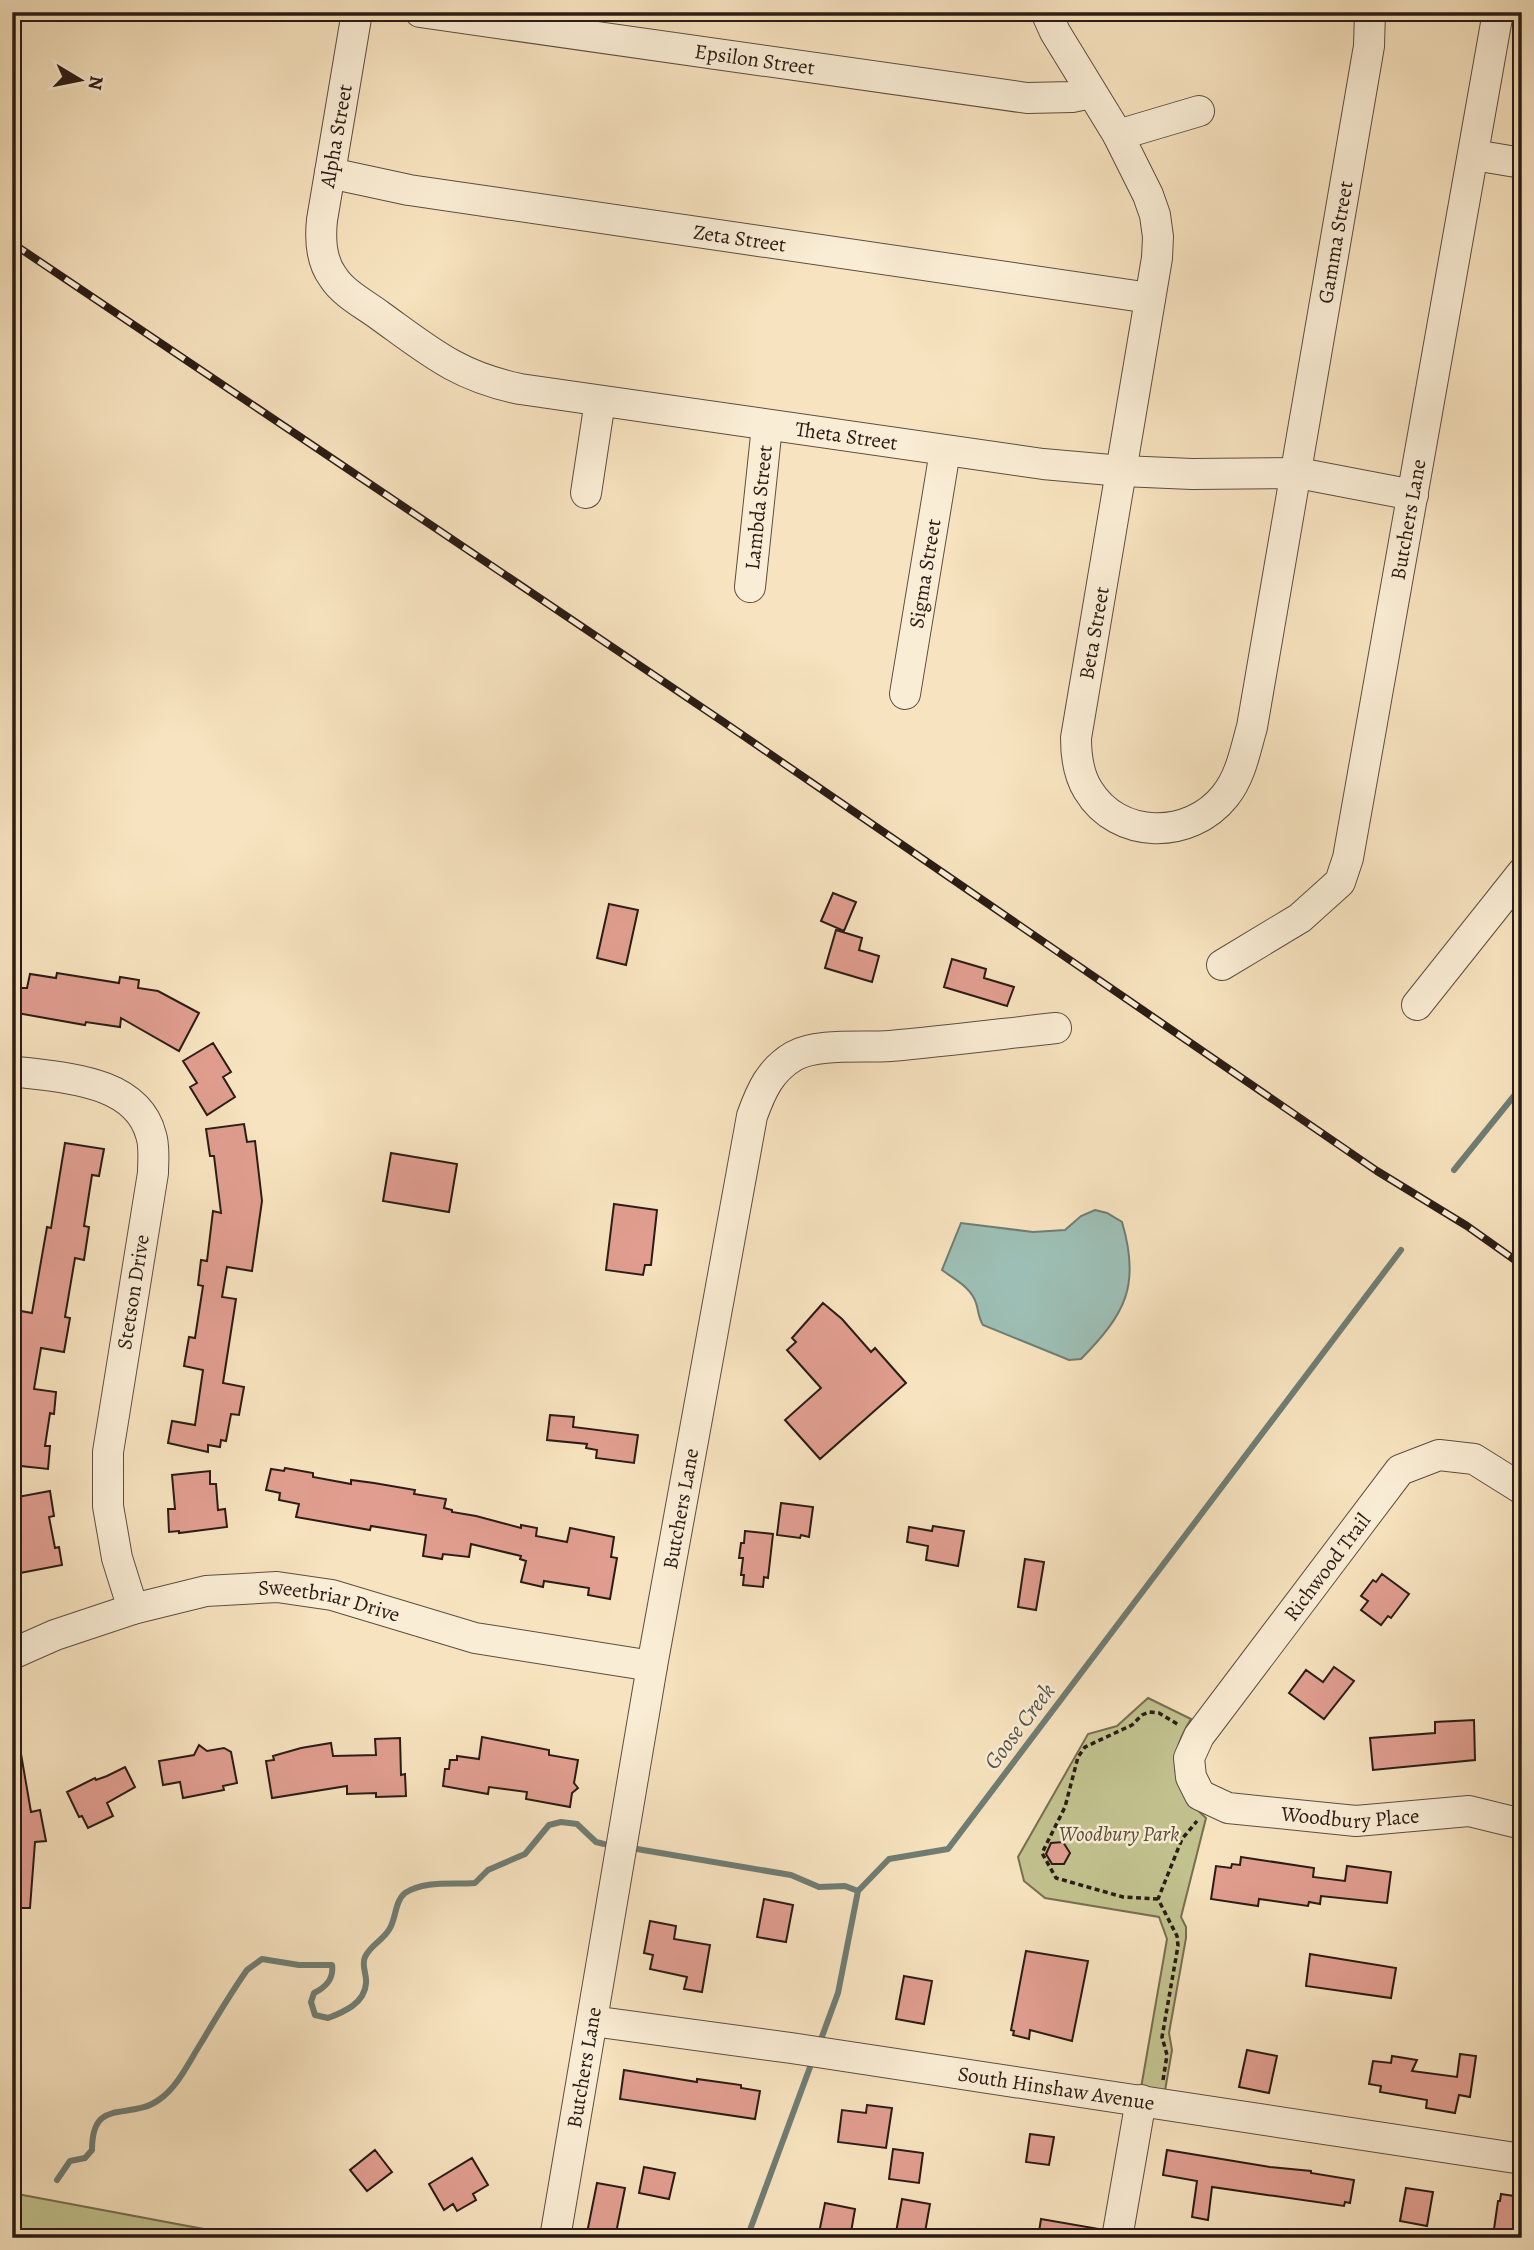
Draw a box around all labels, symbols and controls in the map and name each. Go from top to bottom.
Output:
street label: Epsilon Street [693,37,817,82]
north arrow [46,46,116,116]
text: N [82,74,110,92]
street label: Alpha Street [313,82,359,191]
street label: Gamma Street [1311,178,1360,306]
street label: Zeta Street [691,218,788,259]
street label: Theta Street [794,415,899,457]
street label: Lambda Street [738,443,779,571]
street label: Butchers Lane [1384,457,1433,582]
street label: Sigma Street [902,517,948,630]
street label: Beta Street [1072,584,1116,682]
street label: Stetson Drive [110,1232,156,1352]
street label: Butchers Lane [656,1446,705,1571]
street label: Richwood Trail [1277,1507,1377,1627]
street label: Sweetbriar Drive [257,1573,403,1629]
water label: Goose Creek [977,1677,1062,1776]
street label: Woodbury Place [1279,1799,1420,1835]
park label: Woodbury Park [1059,1820,1179,1848]
street label: Butchers Lane [560,2005,608,2130]
street label: South Hinshaw Avenue [956,2060,1156,2117]

